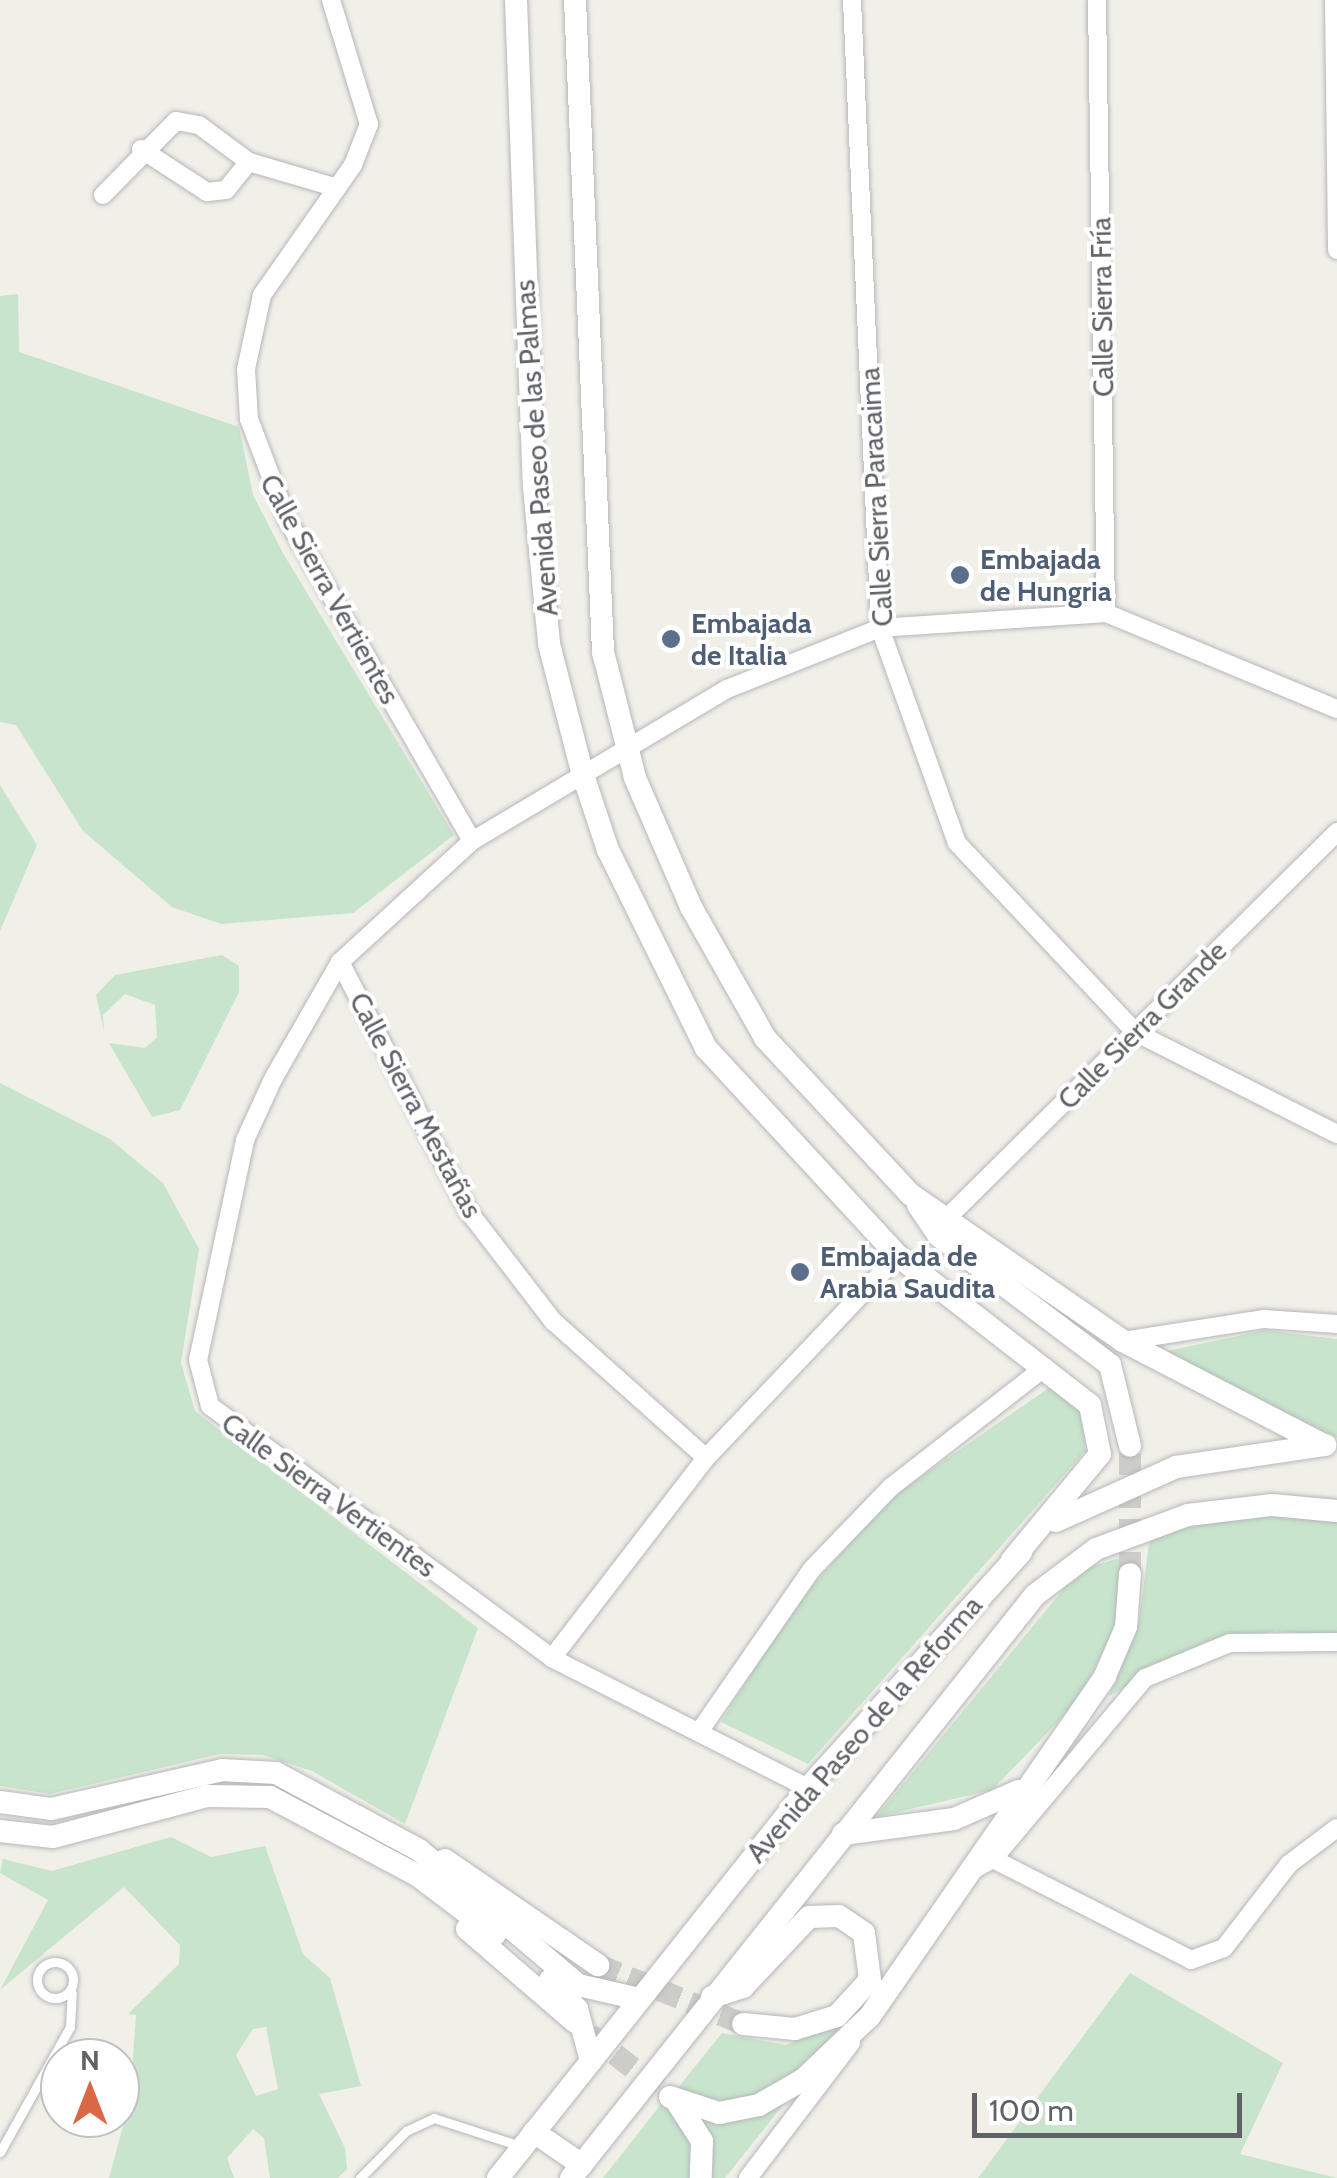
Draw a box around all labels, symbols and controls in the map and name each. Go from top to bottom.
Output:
street label: Calle Sierra Fría [1084,217,1120,397]
street label: Avenida Paseo de las Palmas [507,279,565,617]
street label: Calle Sierra Paracaima [852,367,900,627]
street label: Calle Sierra Vertientes [253,468,407,710]
place label: Embajada de Hungria [980,542,1112,608]
marker: Embajada de Hungria [949,564,971,586]
place label: Embajada de Italia [691,606,812,672]
marker: Embajada de Italia [660,628,682,650]
street label: Calle Sierra Grande [1051,934,1233,1116]
street label: Calle Sierra Mestañas [342,987,490,1223]
place label: Embajada de Arabia Saudita [820,1239,995,1305]
marker: Embajada de Arabia Saudita [789,1261,811,1283]
street label: Calle Sierra Vertientes [215,1406,443,1584]
street label: Avenida Paseo de la Reforma [739,1589,989,1869]
north arrow [40,2038,140,2138]
text: N [80,2043,100,2077]
scale bar [977,2073,1247,2135]
text: 100 m [989,2092,1074,2129]

